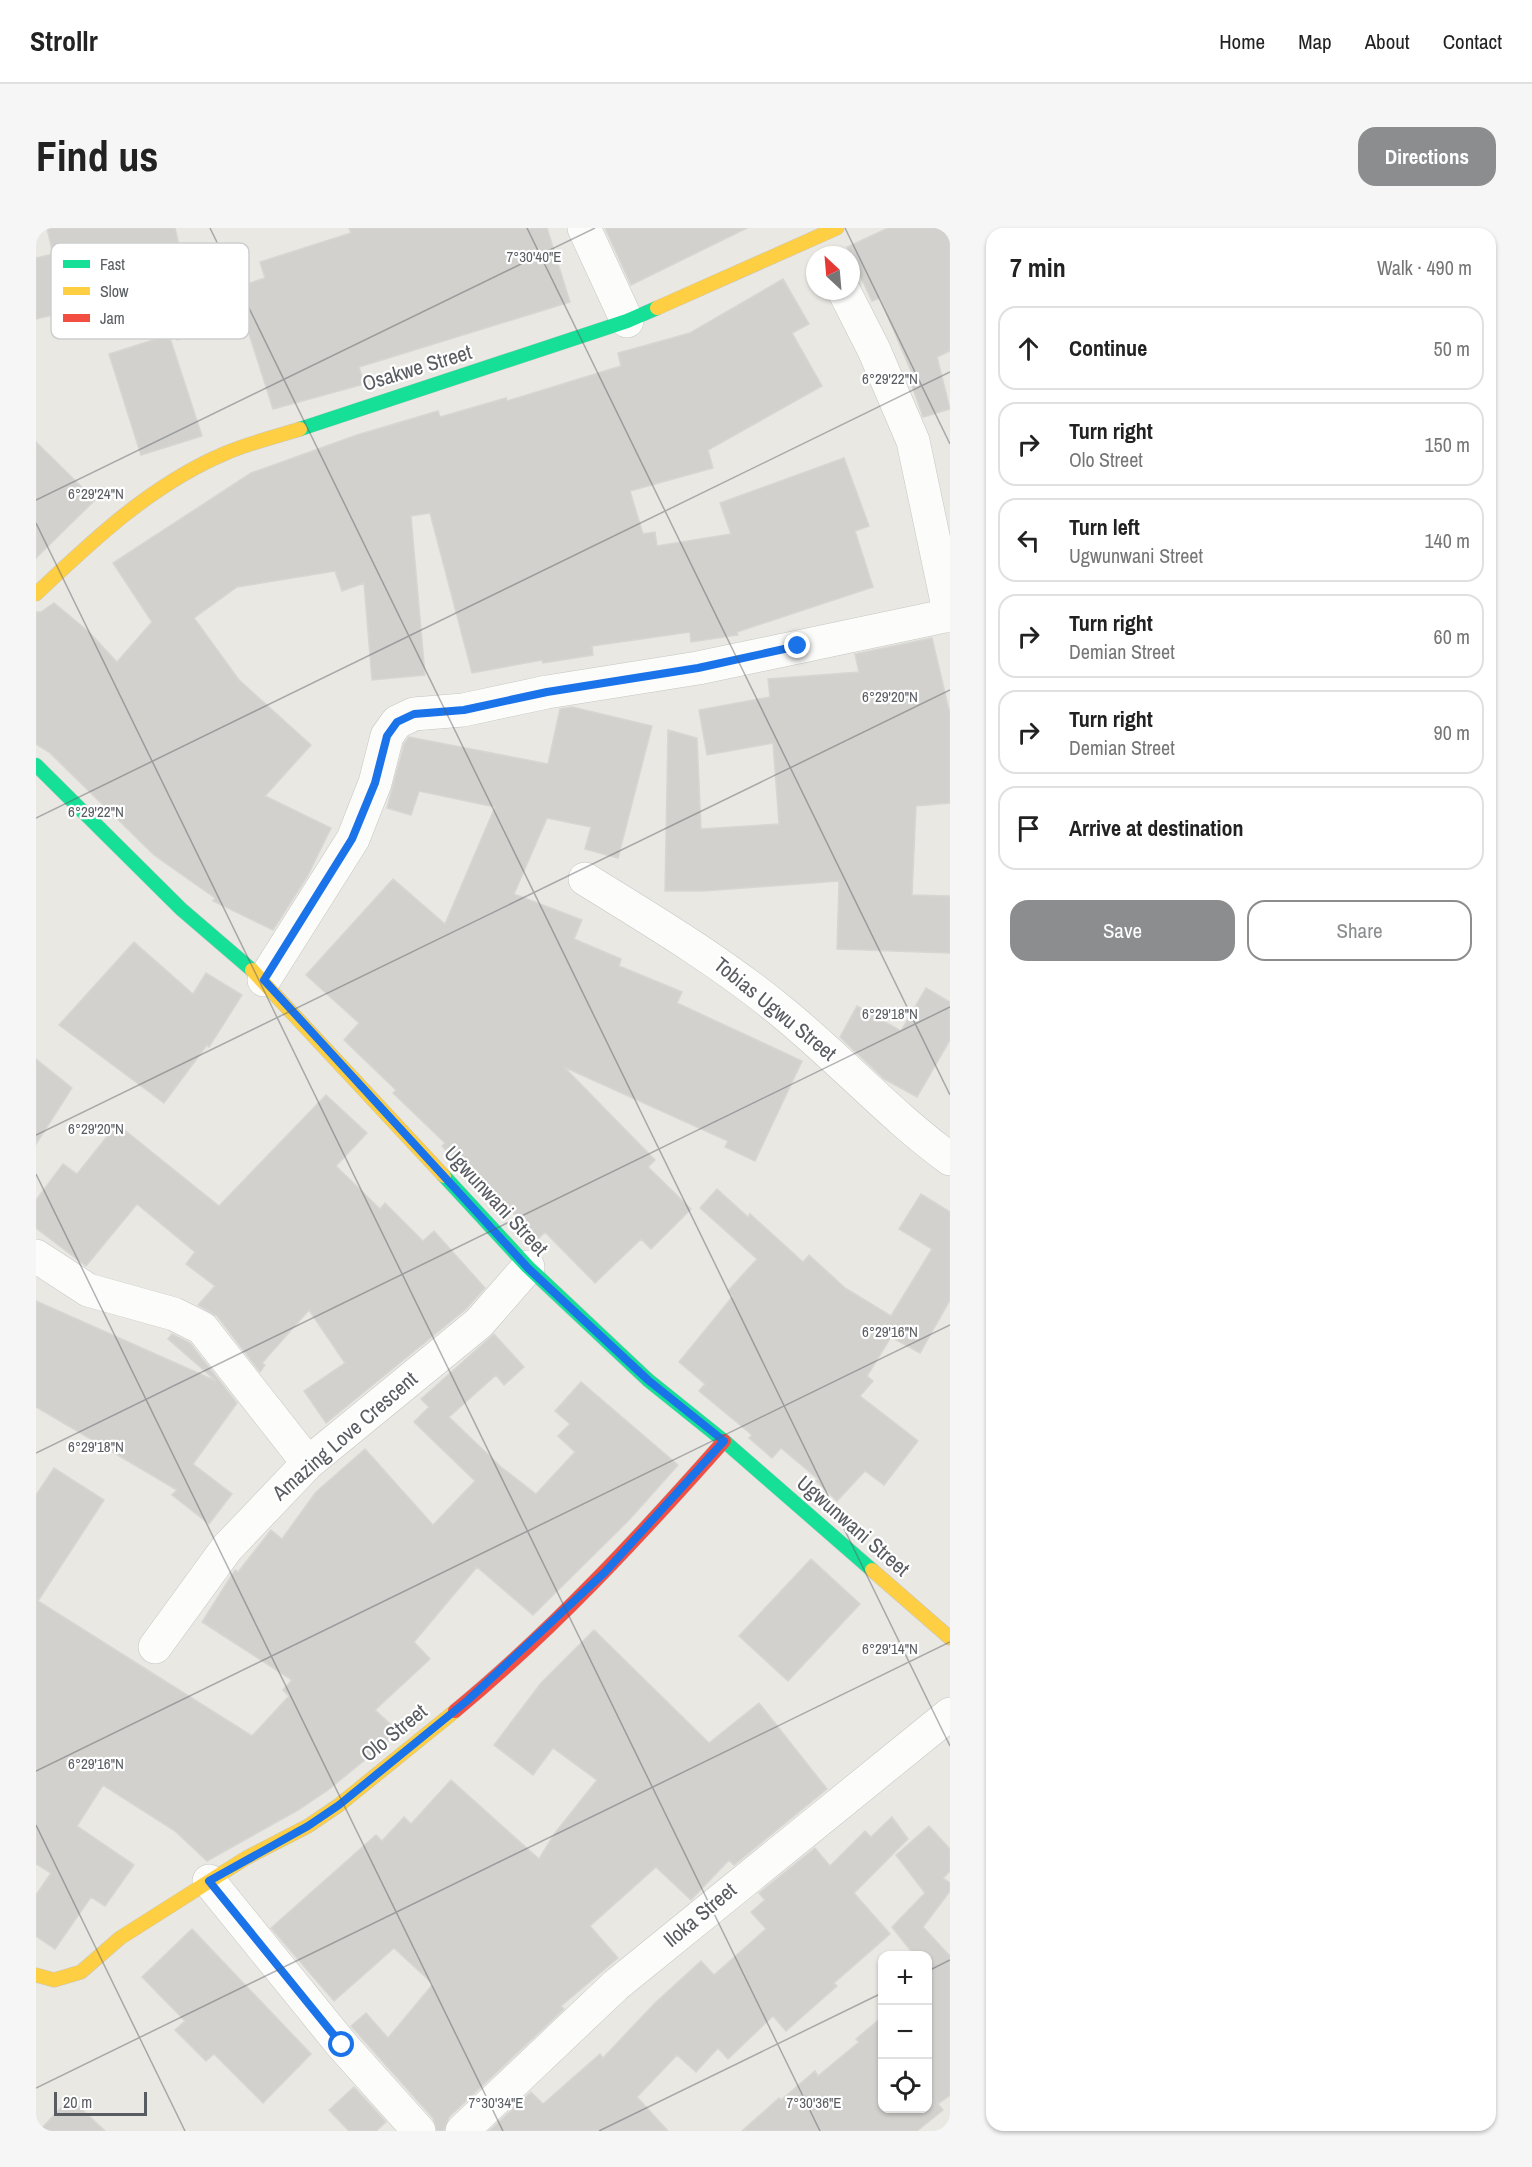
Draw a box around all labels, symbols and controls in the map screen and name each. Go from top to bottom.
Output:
text: Strollr [30,22,98,60]
text: Home [1219,27,1265,56]
text: Map [1298,27,1332,56]
text: About [1365,27,1410,56]
text: Contact [1443,27,1502,56]
button: Directions [1358,127,1496,186]
text: Find us [36,128,158,184]
legend [51,243,249,339]
text: 7°30'40"E [506,246,562,267]
north arrow [806,246,860,300]
text: 7 min [1010,250,1066,285]
text: Fast [100,253,125,275]
text: Walk · 490 m [1377,254,1472,281]
text: Slow [100,280,129,302]
text: Jam [100,307,125,329]
icon: ahead [1012,332,1045,365]
text: Continue [1069,333,1147,363]
text: 50 m [1434,335,1470,362]
street label: Osakwe Street [359,337,475,398]
text: 6°29'22"N [862,368,918,389]
text: Turn right [1069,416,1153,446]
icon: right [1012,428,1045,461]
text: 150 m [1424,431,1470,458]
text: Olo Street [1069,446,1143,473]
text: 6°29'24"N [68,483,124,504]
text: Turn left [1069,512,1140,542]
icon: left [1012,524,1045,557]
text: 140 m [1424,527,1470,554]
text: Ugwunwani Street [1069,542,1203,569]
text: Turn right [1069,608,1153,638]
icon: right [1012,620,1045,653]
text: 60 m [1434,623,1470,650]
route end [784,632,810,658]
text: Demian Street [1069,638,1175,665]
text: 6°29'20"N [862,686,918,707]
text: Turn right [1069,704,1153,734]
icon: right [1012,716,1045,749]
text: 90 m [1434,719,1470,746]
text: Demian Street [1069,734,1175,761]
text: 6°29'22"N [68,801,124,822]
icon: arrive [1012,812,1045,845]
text: Arrive at destination [1069,813,1243,843]
button: Save [1010,900,1235,961]
button: Share [1247,900,1472,961]
street label: Tobias Ugwu Street [708,950,843,1067]
text: 6°29'18"N [862,1003,918,1024]
text: 6°29'20"N [68,1118,124,1139]
street label: Ugwunwani Street [438,1139,555,1262]
text: 6°29'16"N [862,1321,918,1342]
street label: Amazing Love Crescent [265,1364,424,1508]
text: 6°29'18"N [68,1436,124,1457]
street label: Ugwunwani Street [791,1469,916,1583]
text: 6°29'14"N [862,1638,918,1659]
street label: Olo Street [354,1697,433,1768]
text: 6°29'16"N [68,1753,124,1774]
street label: Iloka Street [657,1875,743,1954]
map controls [878,1951,932,2113]
button: + [878,1951,932,2005]
button: − [878,2005,932,2059]
route start [328,2031,354,2057]
button: locate [878,2059,932,2113]
scale bar [54,2089,147,2116]
text: 20 m [63,2091,92,2113]
text: 7°30'34"E [468,2092,524,2113]
text: 7°30'36"E [786,2092,842,2113]

